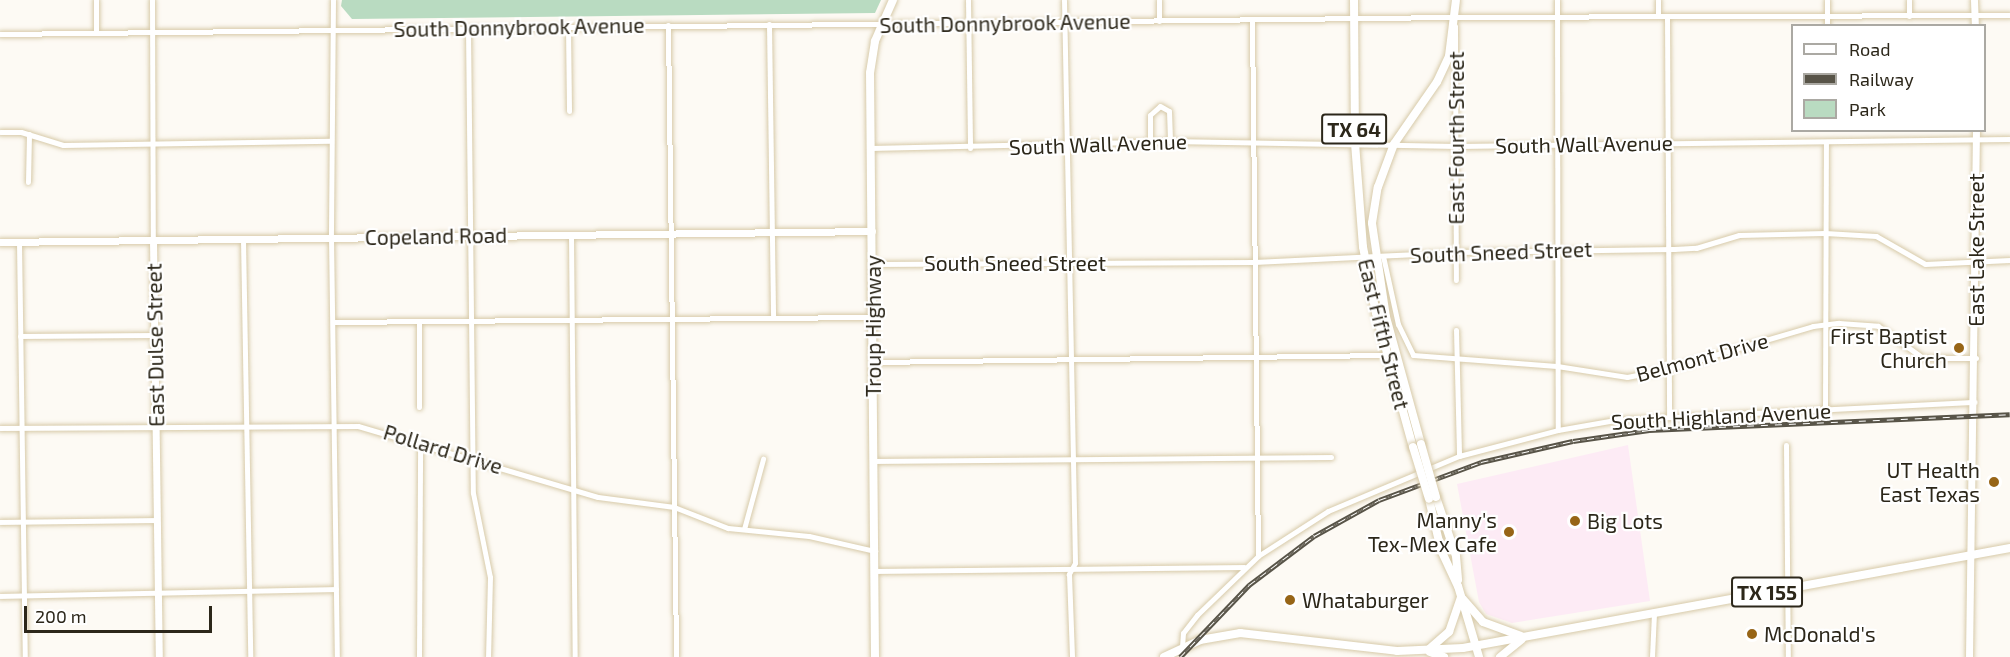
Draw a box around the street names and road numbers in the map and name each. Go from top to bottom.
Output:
street label: South Donnybrook Avenue [879,8,1131,38]
street label: South Donnybrook Avenue [393,12,645,42]
street label: East Fourth Street [1443,51,1469,225]
road number: TX 64 [1321,112,1387,146]
street label: South Wall Avenue [1008,128,1188,160]
street label: South Wall Avenue [1494,130,1674,158]
street label: East Lake Street [1963,173,1989,327]
street label: Copeland Road [365,222,507,250]
street label: South Sneed Street [1410,236,1592,268]
street label: South Sneed Street [924,250,1106,276]
street label: Troup Highway [860,255,886,397]
street label: East Fifth Street [1353,256,1415,412]
street label: East Dulse Street [141,263,169,427]
street label: Belmont Drive [1633,327,1771,387]
street label: South Highland Avenue [1610,398,1832,434]
street label: Pollard Drive [381,419,505,479]
road number: TX 155 [1731,575,1803,609]

